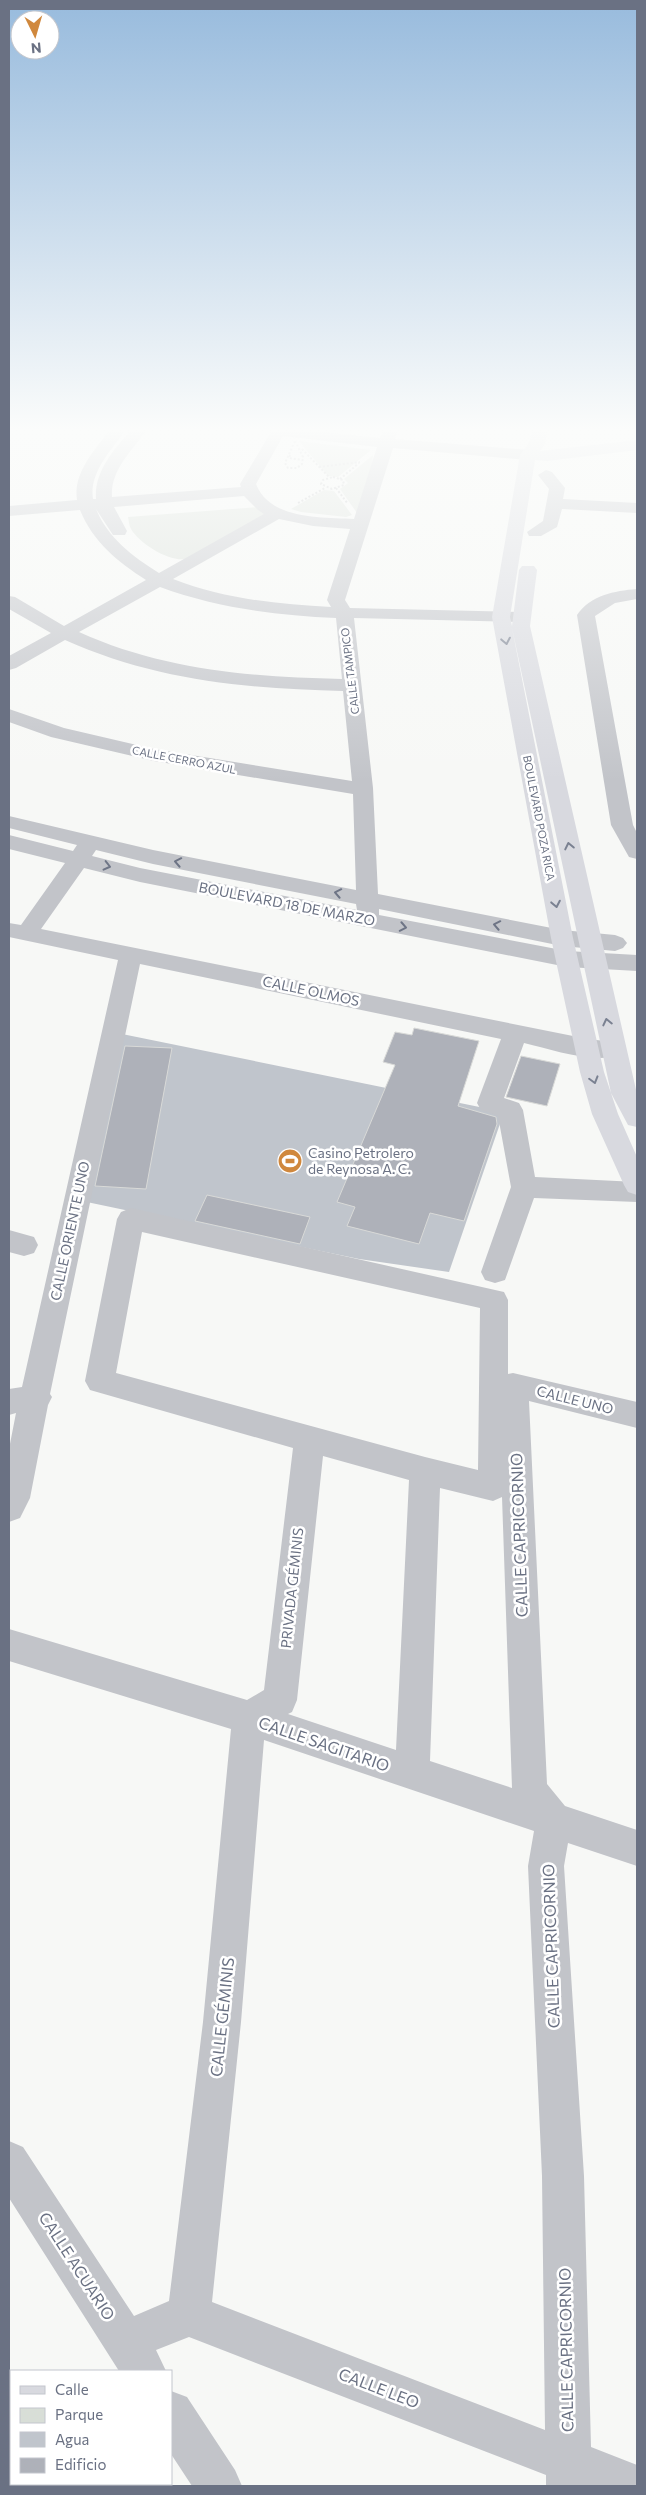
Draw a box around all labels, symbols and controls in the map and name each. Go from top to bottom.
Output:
north arrow [10,10,60,60]
text: N [30,40,42,57]
street label: CALLE TAMPICO [338,627,361,715]
one-way arrow [500,637,510,646]
street label: CALLE CERRO AZUL [131,743,237,776]
street label: BOULEVARD POZA RICA [521,754,558,882]
one-way arrow [564,841,575,850]
one-way arrow [174,857,183,868]
one-way arrow [103,861,111,871]
street label: BOULEVARD 18 DE MARZO [198,878,377,929]
one-way arrow [333,888,342,899]
one-way arrow [550,900,560,908]
one-way arrow [493,920,502,930]
one-way arrow [399,922,408,932]
street label: CALLE OLMOS [261,972,361,1009]
one-way arrow [602,1017,613,1026]
one-way arrow [588,1075,599,1084]
place label: Casino Petrolero de Reynosa A. C. [308,1144,414,1177]
sports icon: Casino Petrolero de Reynosa A. C. [277,1148,303,1174]
street label: CALLE ORIENTE UNO [46,1160,93,1302]
street label: CALLE UNO [535,1382,615,1417]
street label: CALLE CAPRICORNIO [506,1452,531,1618]
street label: PRIVADA GÉMINIS [277,1527,306,1649]
street label: CALLE SAGITARIO [256,1712,392,1775]
street label: CALLE CAPRICORNIO [538,1863,563,2029]
street label: CALLE GÉMINIS [206,1956,237,2078]
street label: CALLE ACUARIO [35,2208,119,2323]
street label: CALLE CAPRICORNIO [555,2268,576,2432]
street label: CALLE LEO [336,2364,422,2412]
legend [10,2370,172,2485]
text: Calle [55,2380,89,2398]
text: Parque [55,2405,103,2423]
text: Agua [55,2430,89,2448]
text: Edificio [55,2455,106,2473]

